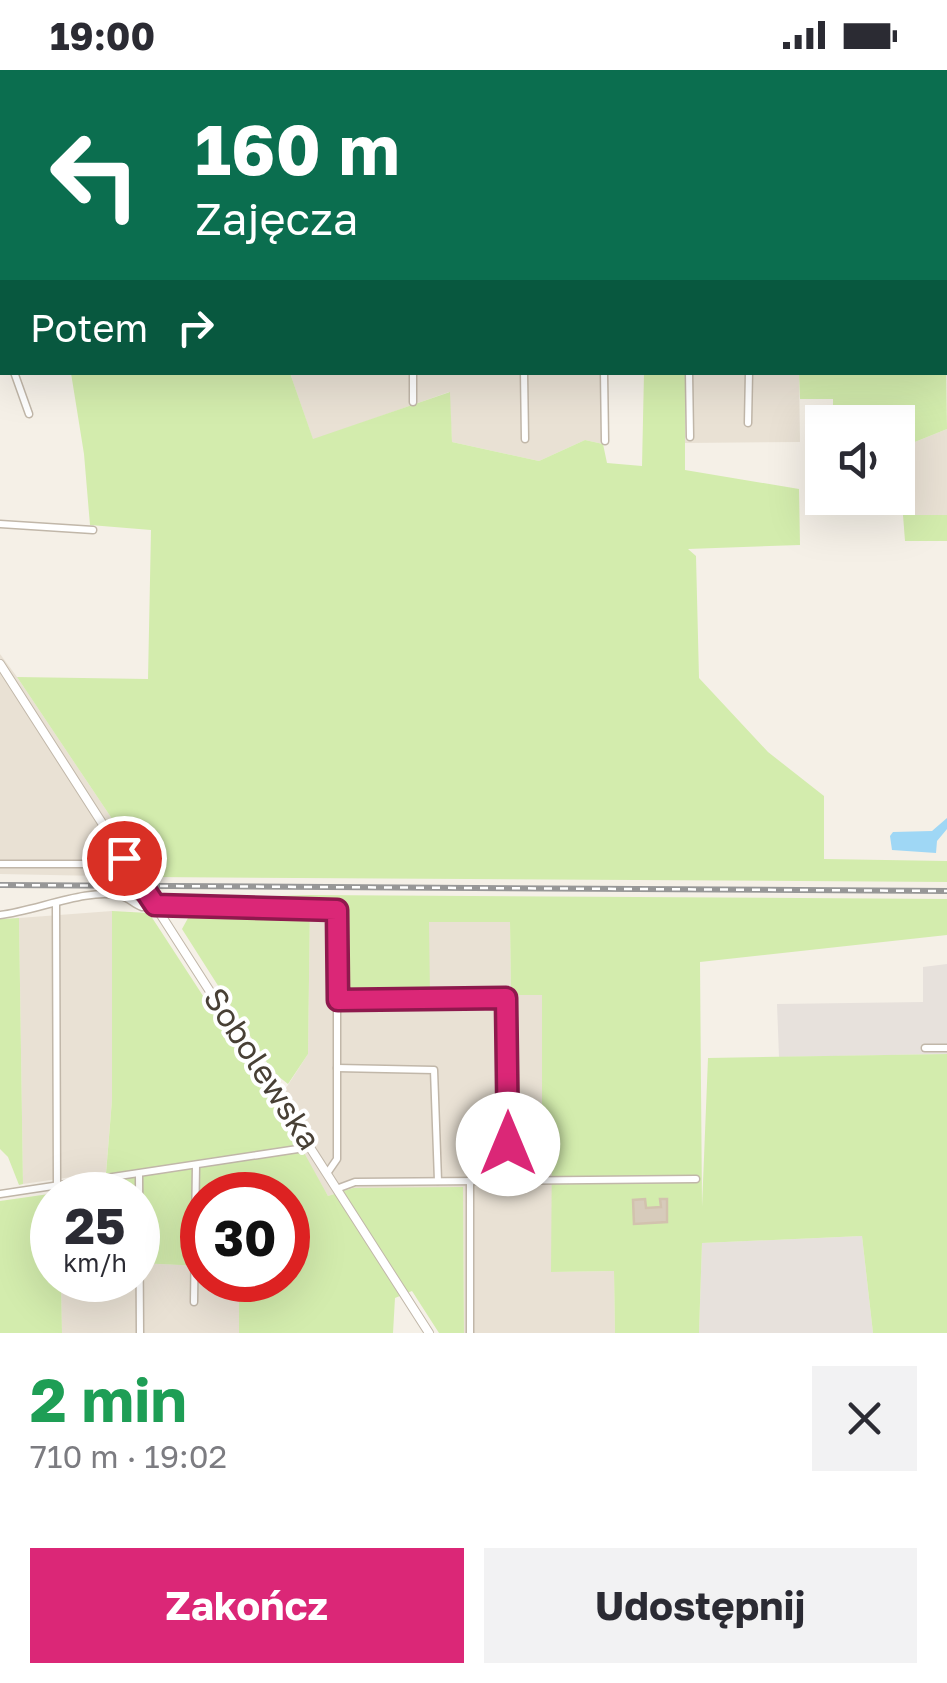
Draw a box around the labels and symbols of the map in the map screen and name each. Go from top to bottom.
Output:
pin [82,816,167,901]
street label: Sobolewska [196,980,329,1157]
position arrow [456,1092,560,1196]
speed limit sign: 30 [180,1172,310,1302]

